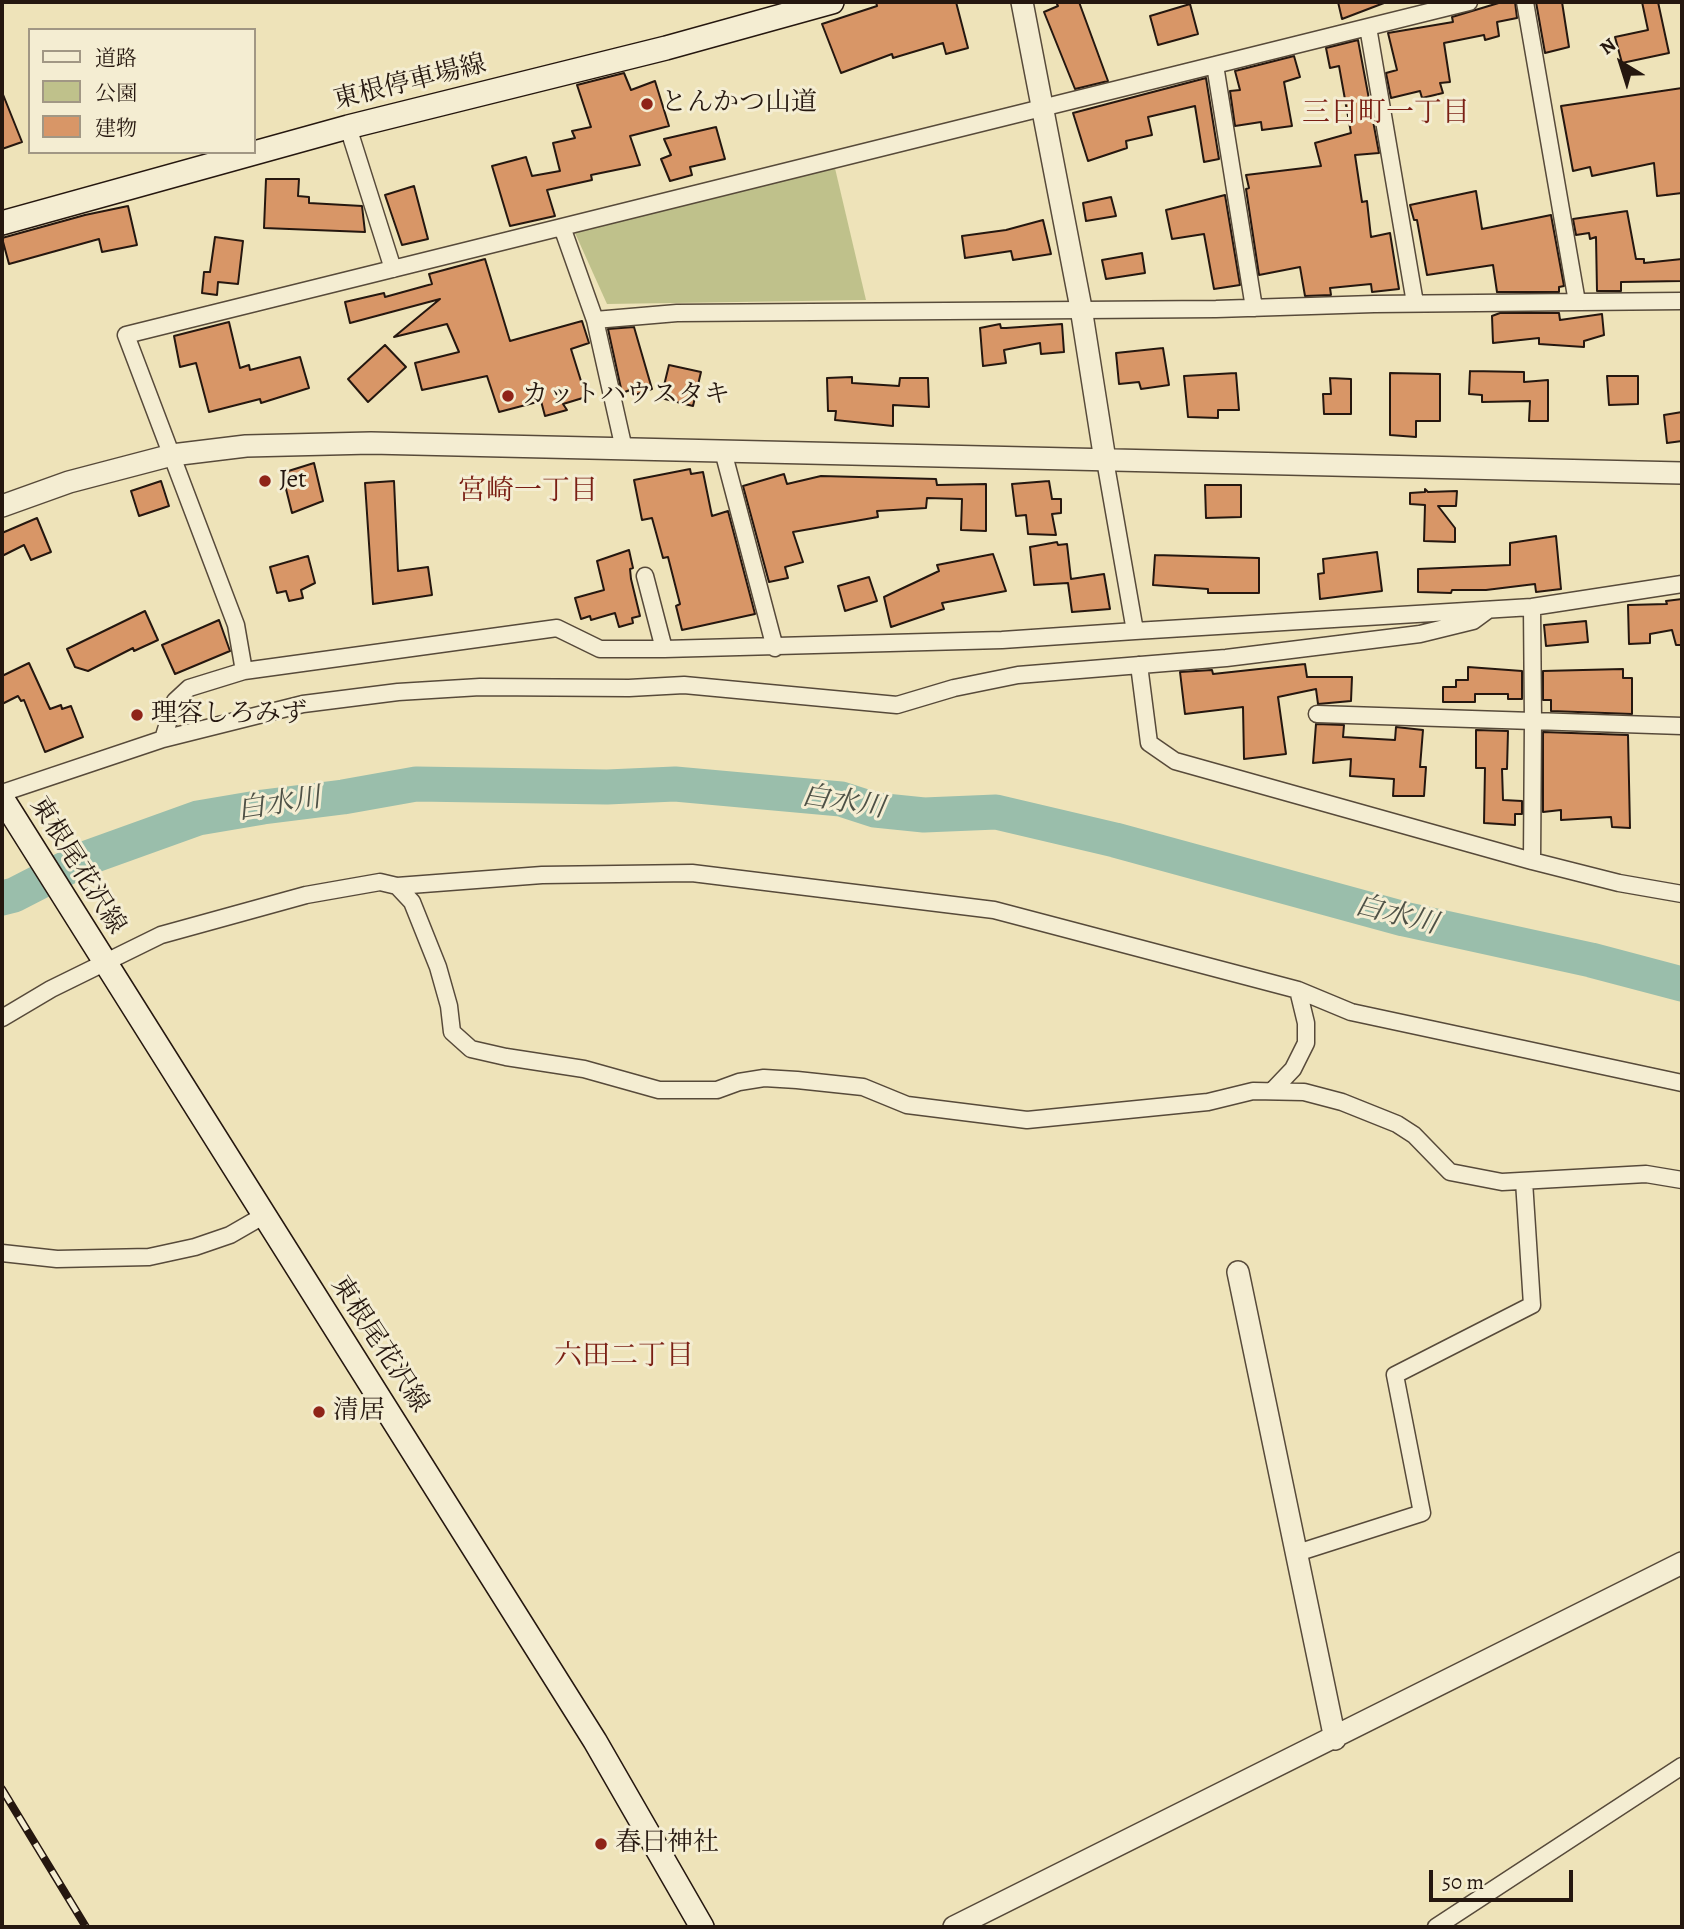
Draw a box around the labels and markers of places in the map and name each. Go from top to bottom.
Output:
place label: とんかつ山道 [661,88,817,120]
marker: とんかつ山道 [639,96,655,112]
place label: カットハウスタキ [522,380,730,412]
marker: カットハウスタキ [500,388,516,404]
place label: Jet [279,465,307,497]
marker: Jet [257,473,273,489]
place label: 理容しろみず [151,699,307,731]
marker: 理容しろみず [129,707,145,723]
place label: 清居 [333,1396,385,1428]
marker: 清居 [311,1404,327,1420]
place label: 春日神社 [615,1828,719,1860]
marker: 春日神社 [593,1836,609,1852]

